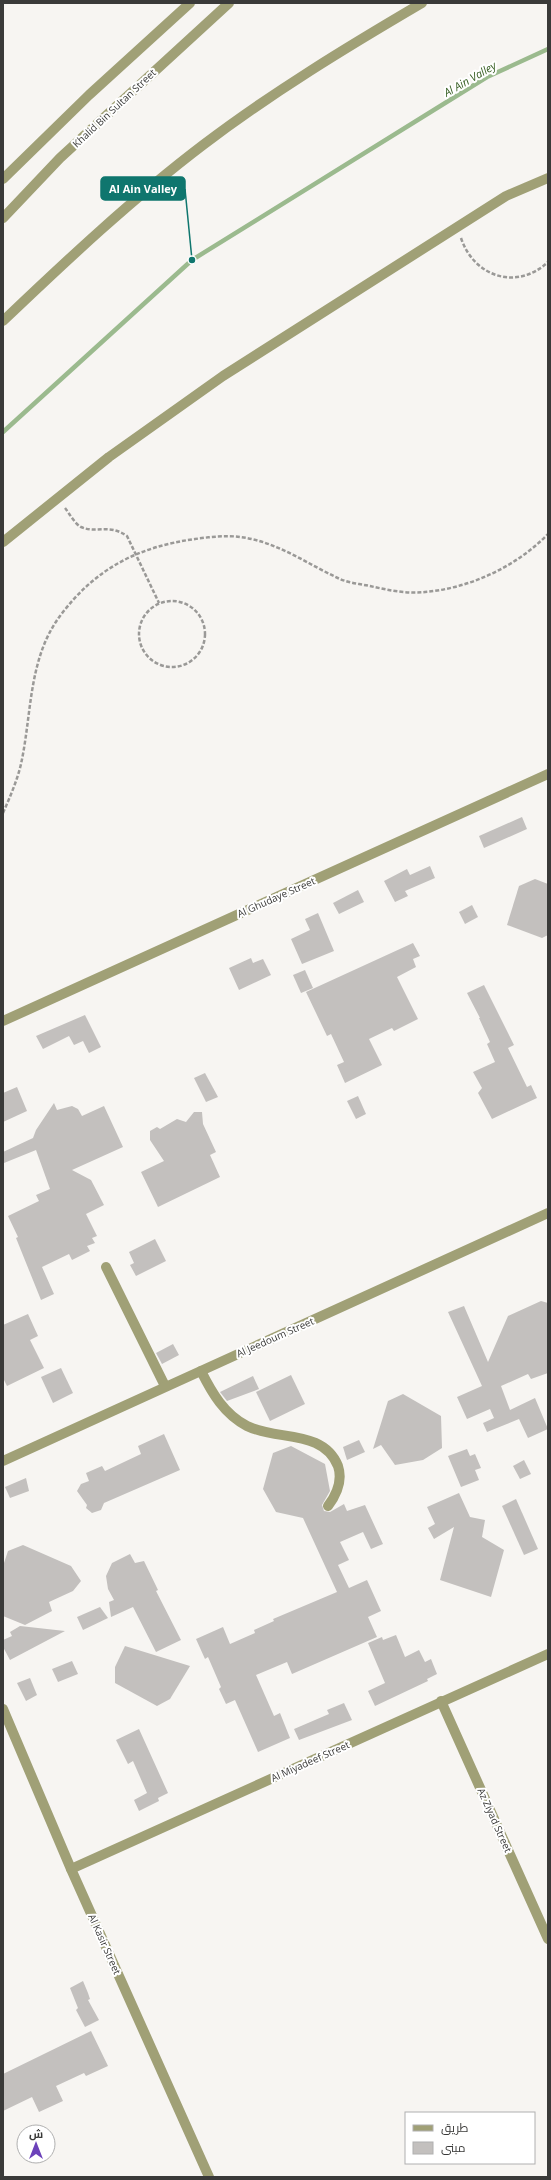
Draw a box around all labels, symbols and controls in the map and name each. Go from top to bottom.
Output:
water label: Al Ain Valley [440,57,500,100]
street label: Khalid Bin Sultan Street [69,65,159,150]
callout: Al Ain Valley [101,177,185,200]
text: Al Ain Valley [109,181,178,196]
street label: Al Ghudaye Street [235,873,318,920]
street label: Al Jeedoum Street [234,1313,316,1360]
street label: Al Miyadeef Street [268,1737,352,1785]
street label: Az Ziyad Street [475,1786,516,1855]
street label: Al Kasir Street [85,1911,125,1977]
legend [405,2112,535,2164]
text: طريق [441,2119,469,2136]
north arrow [16,2124,56,2164]
text: ش [29,2126,43,2141]
text: مبنى [441,2139,466,2156]

